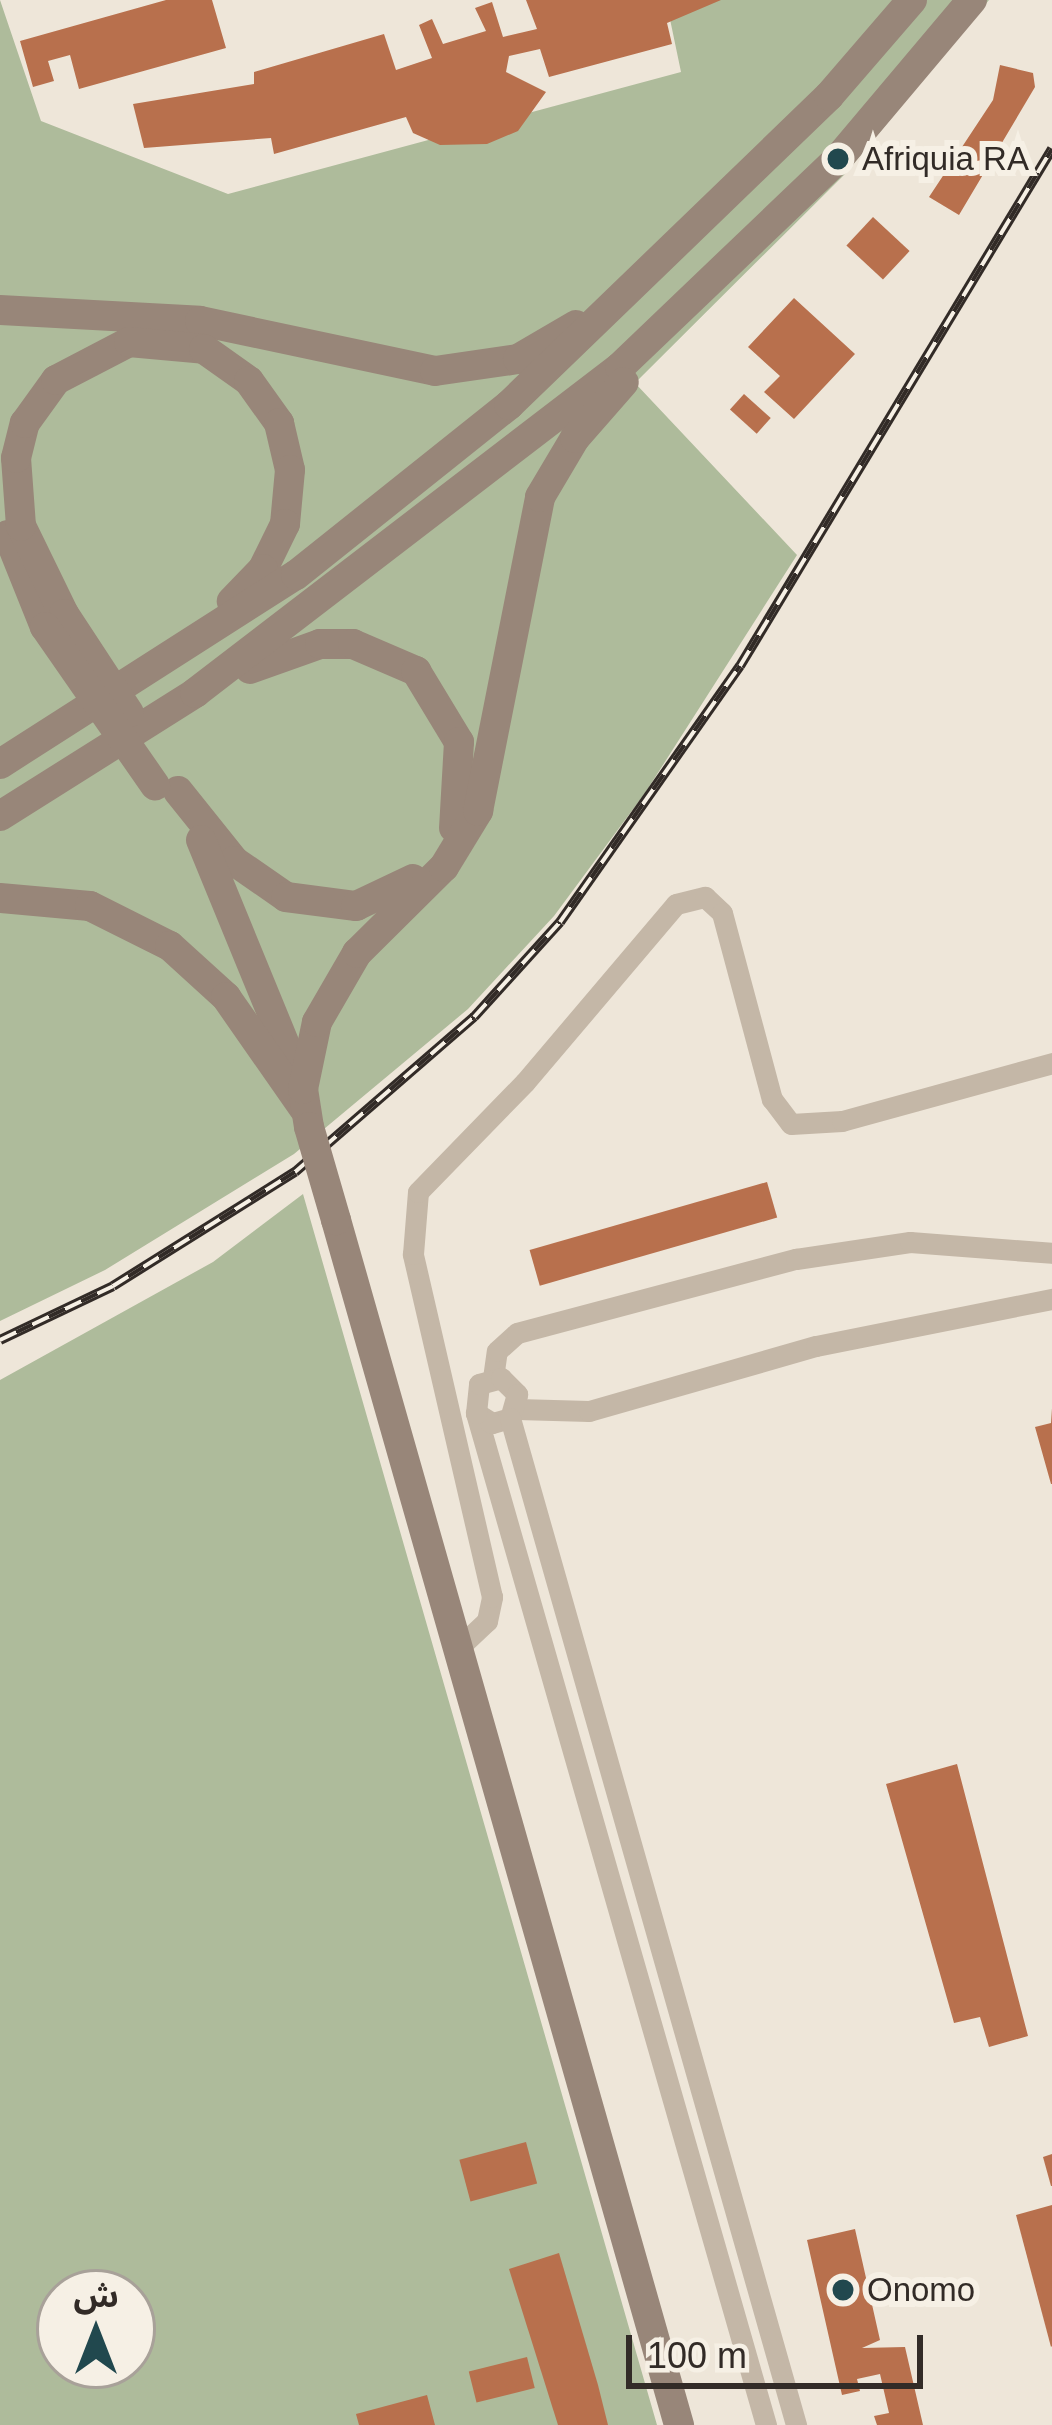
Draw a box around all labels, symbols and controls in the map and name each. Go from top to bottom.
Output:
place label: Afriquia RA [862,139,1029,179]
marker: Afriquia RA [825,146,851,172]
north arrow [36,2269,156,2389]
place label: Onomo [867,2270,975,2310]
text: ش [73,2277,119,2314]
marker: Onomo [830,2277,856,2303]
scale bar [632,2311,929,2385]
text: 100 m [647,2335,747,2376]

